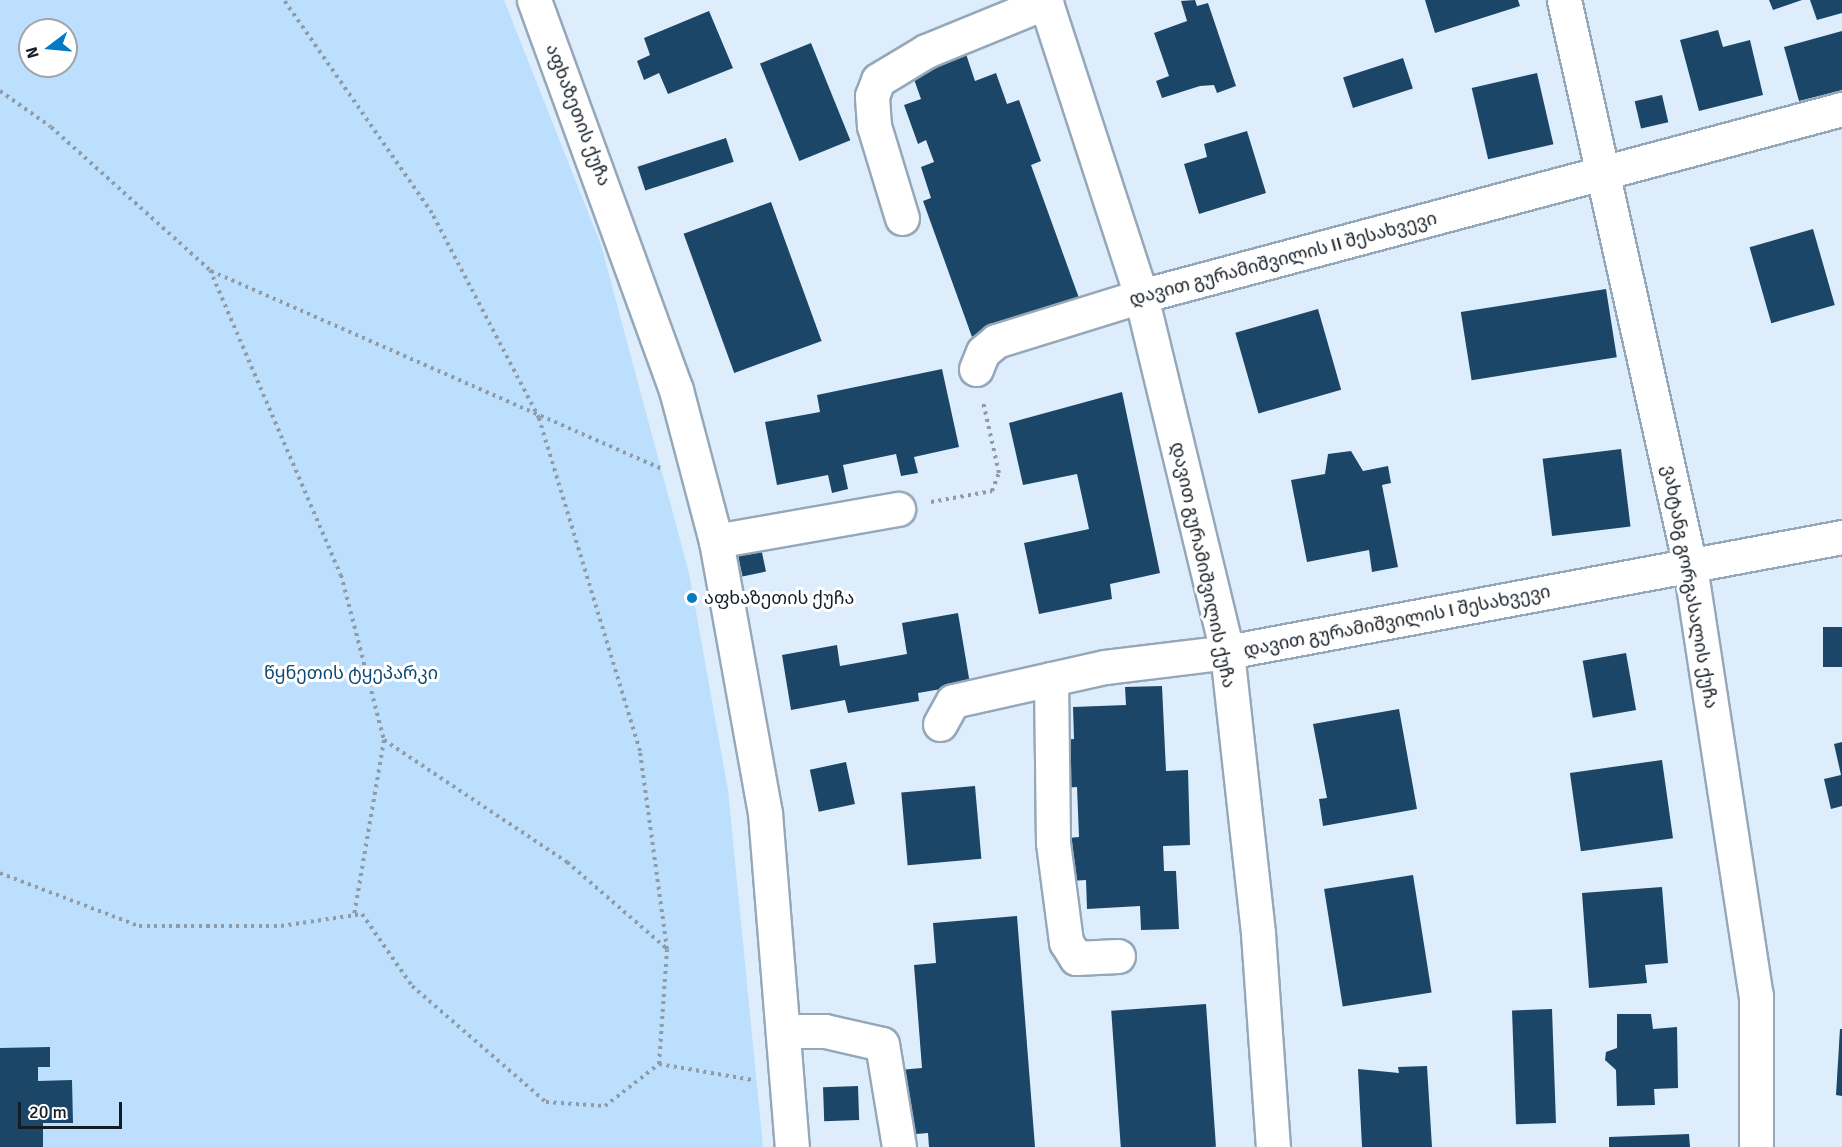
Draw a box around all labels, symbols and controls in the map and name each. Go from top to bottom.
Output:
north arrow [18,18,78,78]
street label: აფხაზეთის ქუჩა [541,41,615,189]
text: N [21,44,44,61]
street label: დავით გურამიშვილის II შესახვევი [1127,207,1439,311]
street label: დავით გურამიშვილის ქუჩა [1166,440,1240,690]
street label: ვახტანგ გორგასალის ქუჩა [1658,464,1722,710]
street label: დავით გურამიშვილის I შესახვევი [1242,581,1552,661]
place label: აფხაზეთის ქუჩა [704,587,854,609]
marker: აფხაზეთის ქუჩა [685,591,699,605]
park label: წყნეთის ტყეპარკი [264,662,438,684]
scale bar [21,1090,124,1128]
text: 20 m [29,1101,67,1123]

